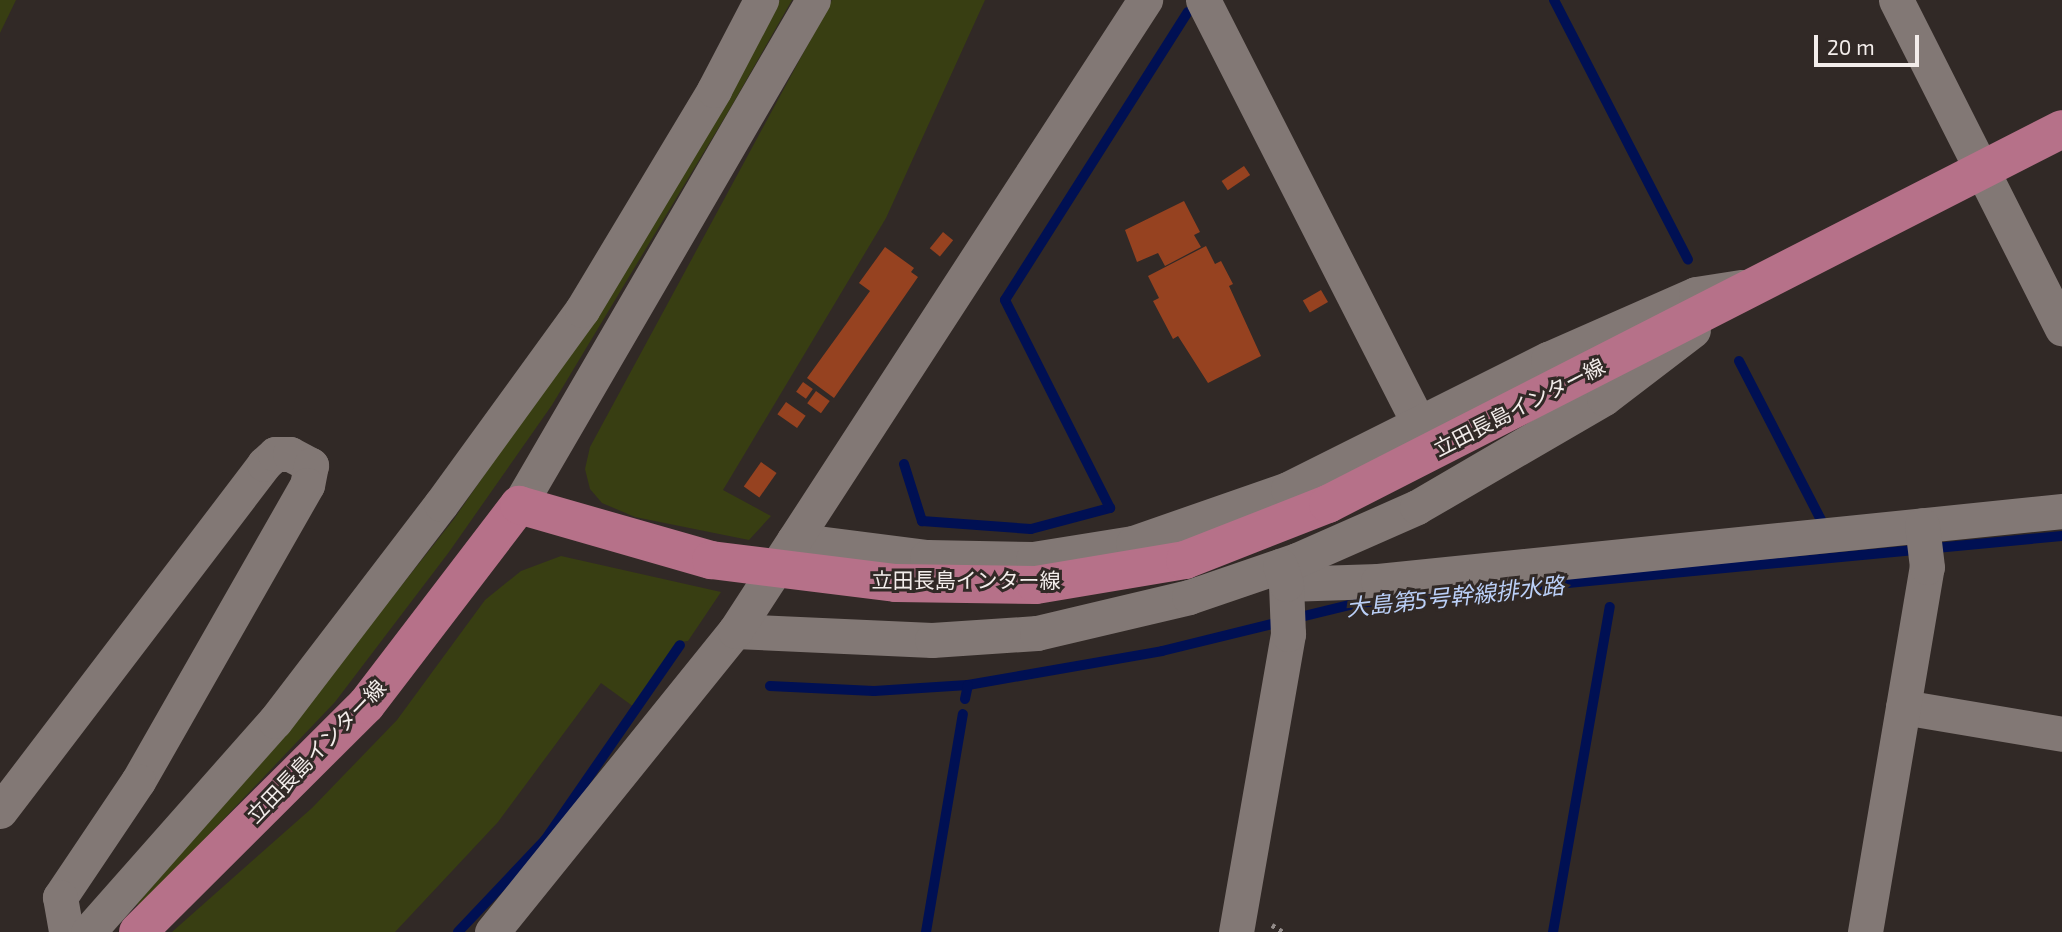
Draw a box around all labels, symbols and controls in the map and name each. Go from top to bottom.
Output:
scale bar [1817,21,1922,65]
text: 20 m [1827,34,1875,59]
street label: 立田長島インター線 [1429,353,1609,461]
street label: 立田長島インター線 [872,567,1060,593]
water label: 大島第5号幹線排水路 [1345,571,1565,621]
street label: 立田長島インター線 [241,674,391,828]

